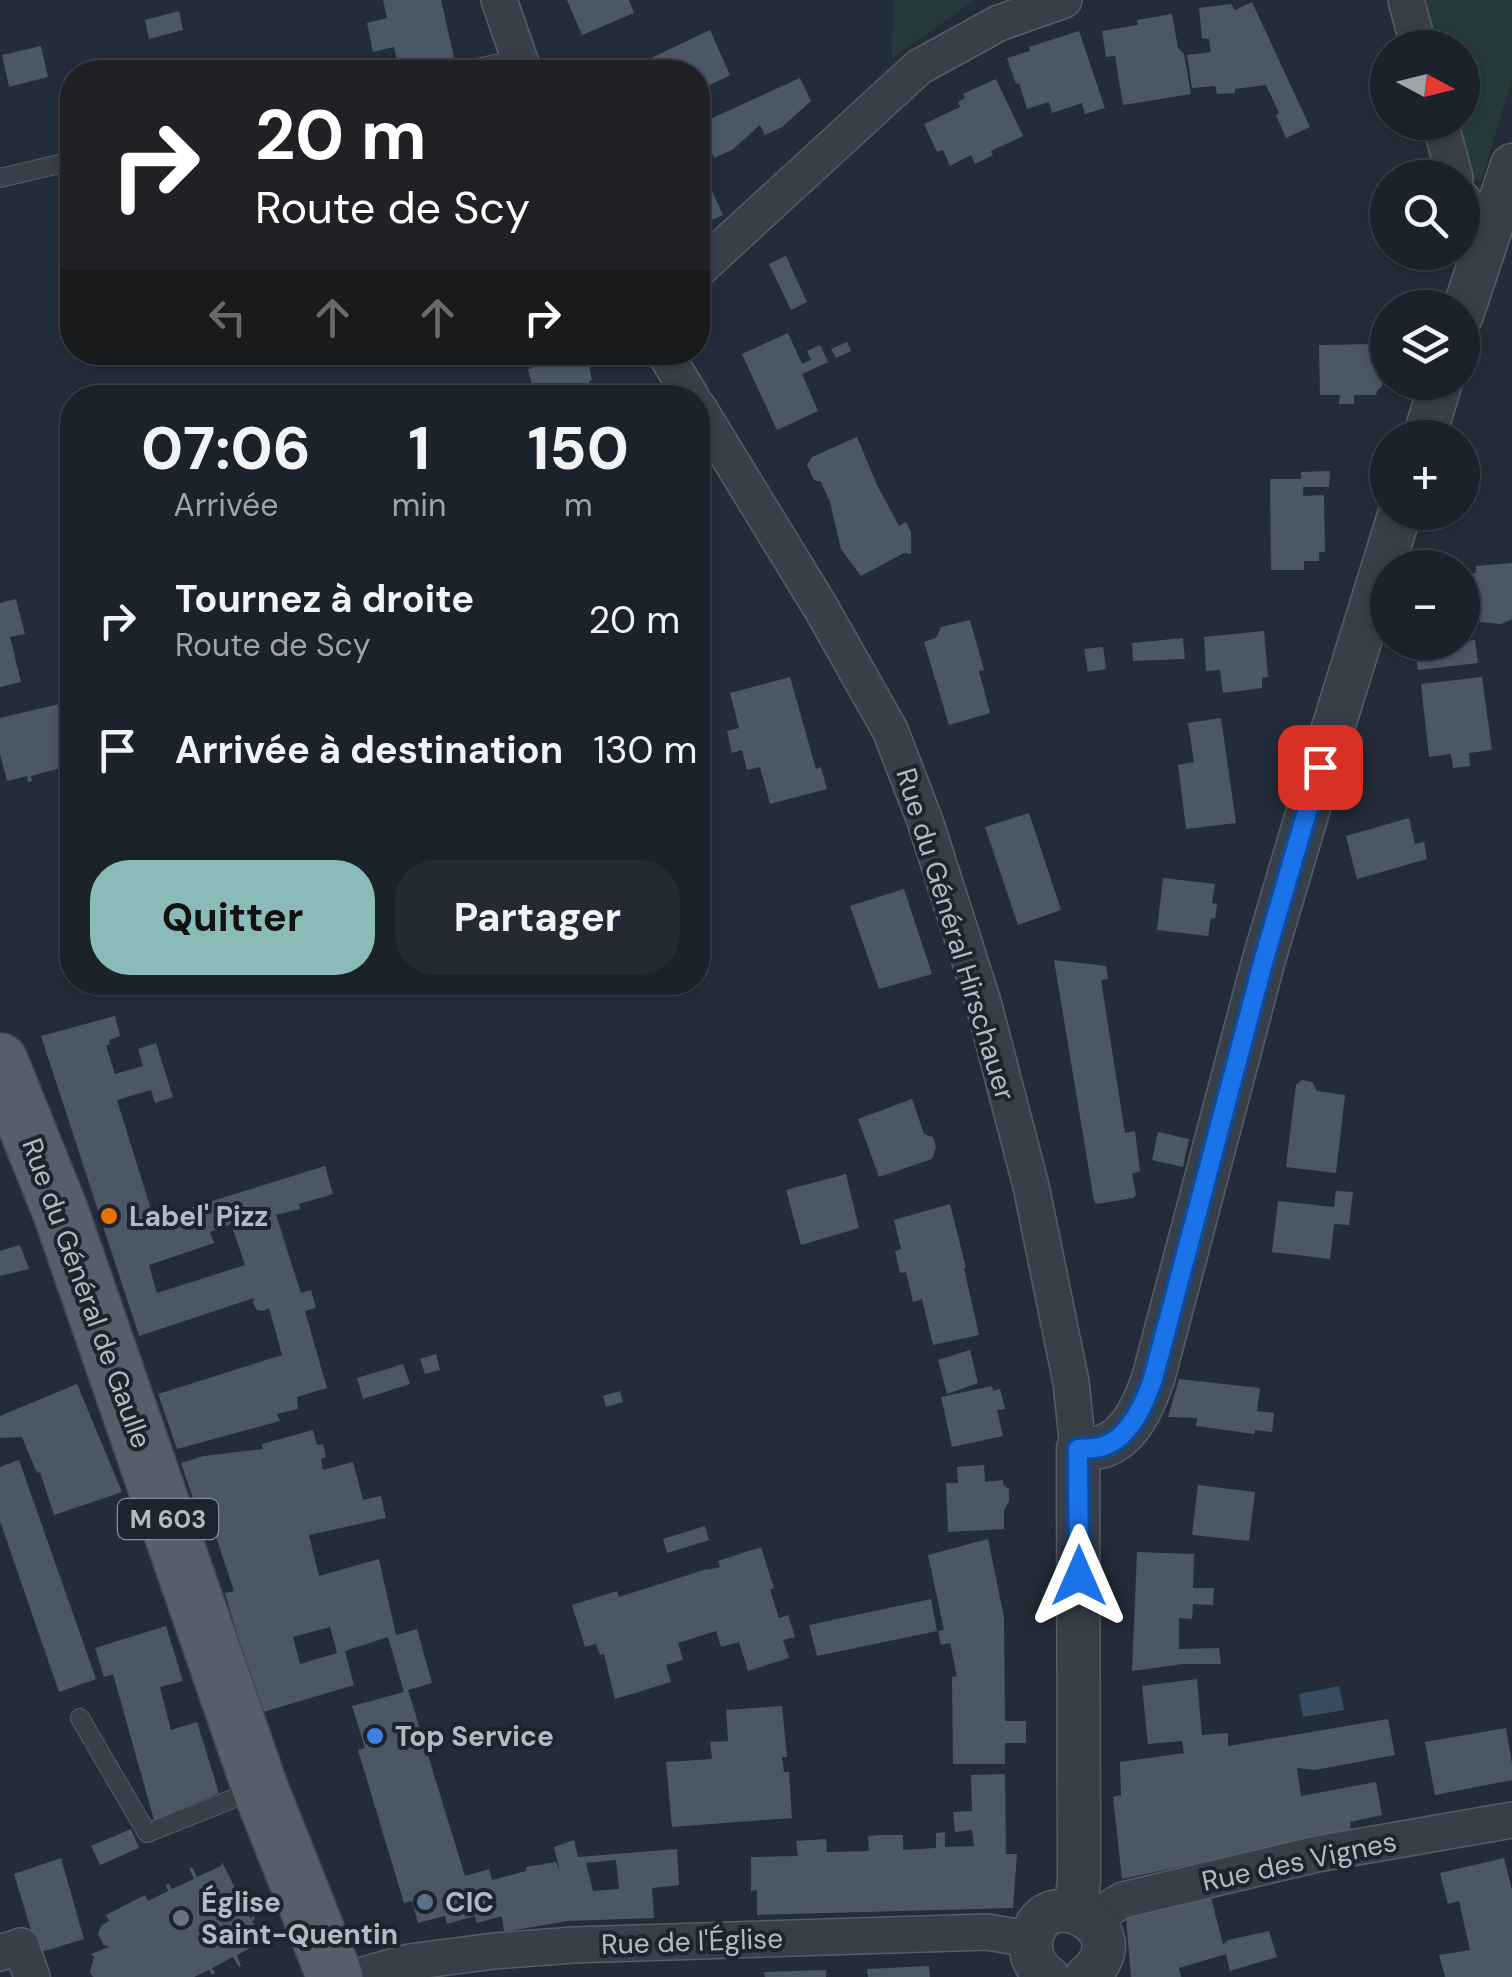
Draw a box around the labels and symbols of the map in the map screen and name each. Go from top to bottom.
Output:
north arrow [1370,30,1480,140]
pin [1278,725,1363,810]
street label: Rue du Général Hirschauer [887,764,1024,1105]
street label: Rue du Général de Gaulle [13,1133,160,1453]
place label: Label' Pizz [129,1198,268,1235]
marker: Label' Pizz [98,1205,120,1227]
road number: M 603 [118,1499,218,1539]
position arrow [1027,1524,1131,1628]
place label: Top Service [395,1718,554,1755]
marker: Top Service [364,1725,386,1747]
street label: Rue des Vignes [1198,1823,1400,1900]
place label: Église Saint-Quentin [201,1884,398,1953]
place label: CIC [445,1884,494,1921]
marker: CIC [414,1891,436,1913]
marker: Église Saint-Quentin [170,1907,192,1929]
street label: Rue de l'Église [600,1920,784,1963]

